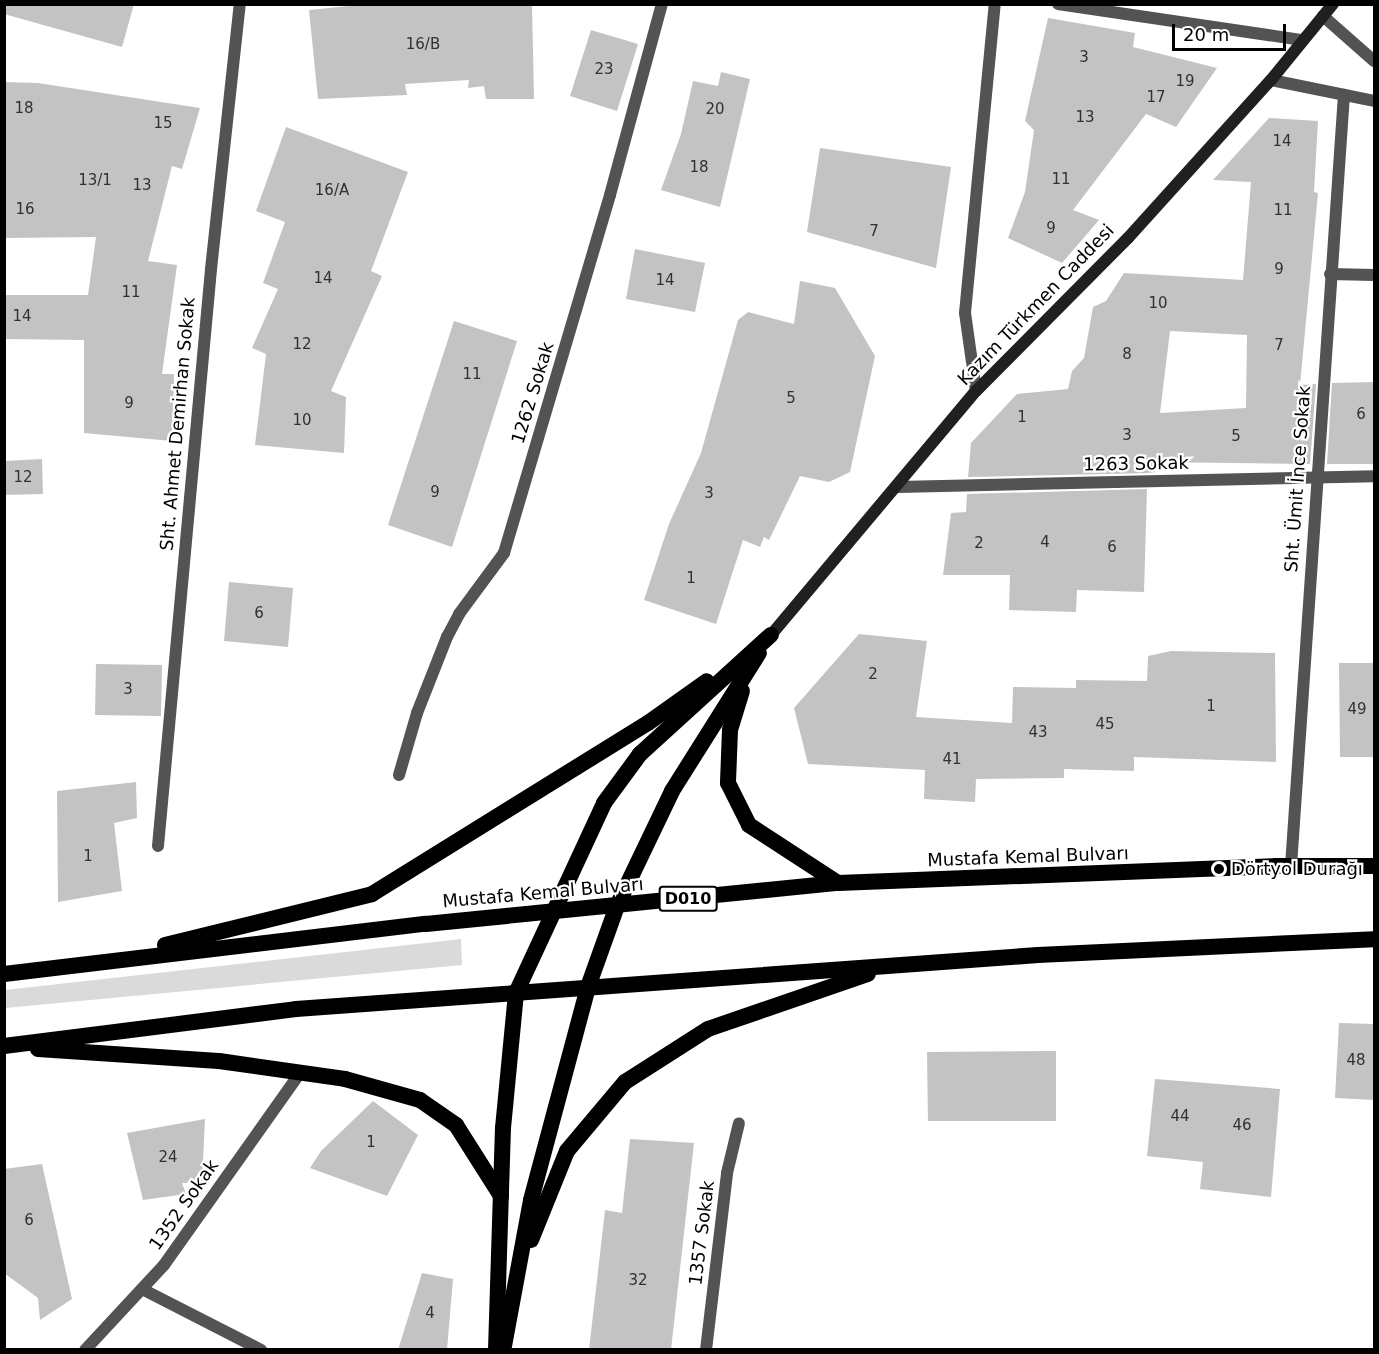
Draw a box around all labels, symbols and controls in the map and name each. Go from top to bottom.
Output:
scale bar [1175,12,1289,50]
text: 20 m [1183,24,1229,45]
house number: 16/B [406,36,440,54]
house number: 3 [1079,49,1089,67]
house number: 23 [594,61,614,79]
house number: 19 [1175,73,1195,91]
house number: 17 [1146,89,1166,107]
house number: 18 [14,100,34,118]
house number: 20 [705,101,725,119]
house number: 13 [1075,109,1095,127]
house number: 15 [153,115,173,133]
house number: 14 [1272,133,1292,151]
house number: 18 [689,159,709,177]
house number: 11 [1051,171,1071,189]
house number: 13/1 [78,172,112,190]
house number: 13 [132,177,152,195]
house number: 16/A [315,182,349,200]
house number: 16 [15,201,35,219]
house number: 11 [1273,202,1293,220]
street label: Kazım Türkmen Caddesi [953,220,1119,390]
house number: 9 [1046,220,1056,238]
house number: 7 [869,223,879,241]
house number: 9 [1274,261,1284,279]
house number: 14 [313,270,333,288]
house number: 14 [655,272,675,290]
house number: 11 [121,284,141,302]
house number: 10 [1148,295,1168,313]
street label: Sht. Ahmet Demirhan Sokak [156,296,200,552]
house number: 14 [12,308,32,326]
house number: 12 [292,336,312,354]
house number: 7 [1274,337,1284,355]
street label: 1262 Sokak [507,339,559,447]
house number: 8 [1122,346,1132,364]
house number: 11 [462,366,482,384]
street label: Sht. Ümit İnce Sokak [1281,385,1315,573]
house number: 5 [786,390,796,408]
house number: 9 [124,395,134,413]
house number: 6 [1356,406,1366,424]
house number: 1 [1017,409,1027,427]
house number: 10 [292,412,312,430]
house number: 3 [1122,427,1132,445]
house number: 5 [1231,428,1241,446]
street label: 1263 Sokak [1083,452,1189,476]
house number: 12 [13,469,33,487]
house number: 9 [430,484,440,502]
house number: 3 [704,485,714,503]
house number: 4 [1040,534,1050,552]
house number: 2 [974,535,984,553]
house number: 6 [1107,539,1117,557]
house number: 1 [686,570,696,588]
house number: 6 [254,605,264,623]
house number: 2 [868,666,878,684]
house number: 3 [123,681,133,699]
house number: 1 [1206,698,1216,716]
house number: 49 [1347,701,1367,719]
house number: 45 [1095,716,1115,734]
house number: 43 [1028,724,1048,742]
house number: 41 [942,751,962,769]
street label: Mustafa Kemal Bulvarı [927,843,1129,871]
house number: 1 [83,848,93,866]
place label: Dörtyol Durağı [1231,858,1363,880]
marker: Dörtyol Durağı [1212,862,1226,876]
street label: Mustafa Kemal Bulvarı [442,873,644,913]
road number: D010 [658,886,718,912]
house number: 48 [1346,1052,1366,1070]
house number: 44 [1170,1108,1190,1126]
house number: 46 [1232,1117,1252,1135]
house number: 1 [366,1134,376,1152]
house number: 24 [158,1149,178,1167]
street label: 1352 Sokak [145,1156,223,1254]
street label: 1357 Sokak [685,1179,719,1287]
house number: 6 [24,1212,34,1230]
house number: 32 [628,1272,648,1290]
house number: 4 [425,1305,435,1323]

